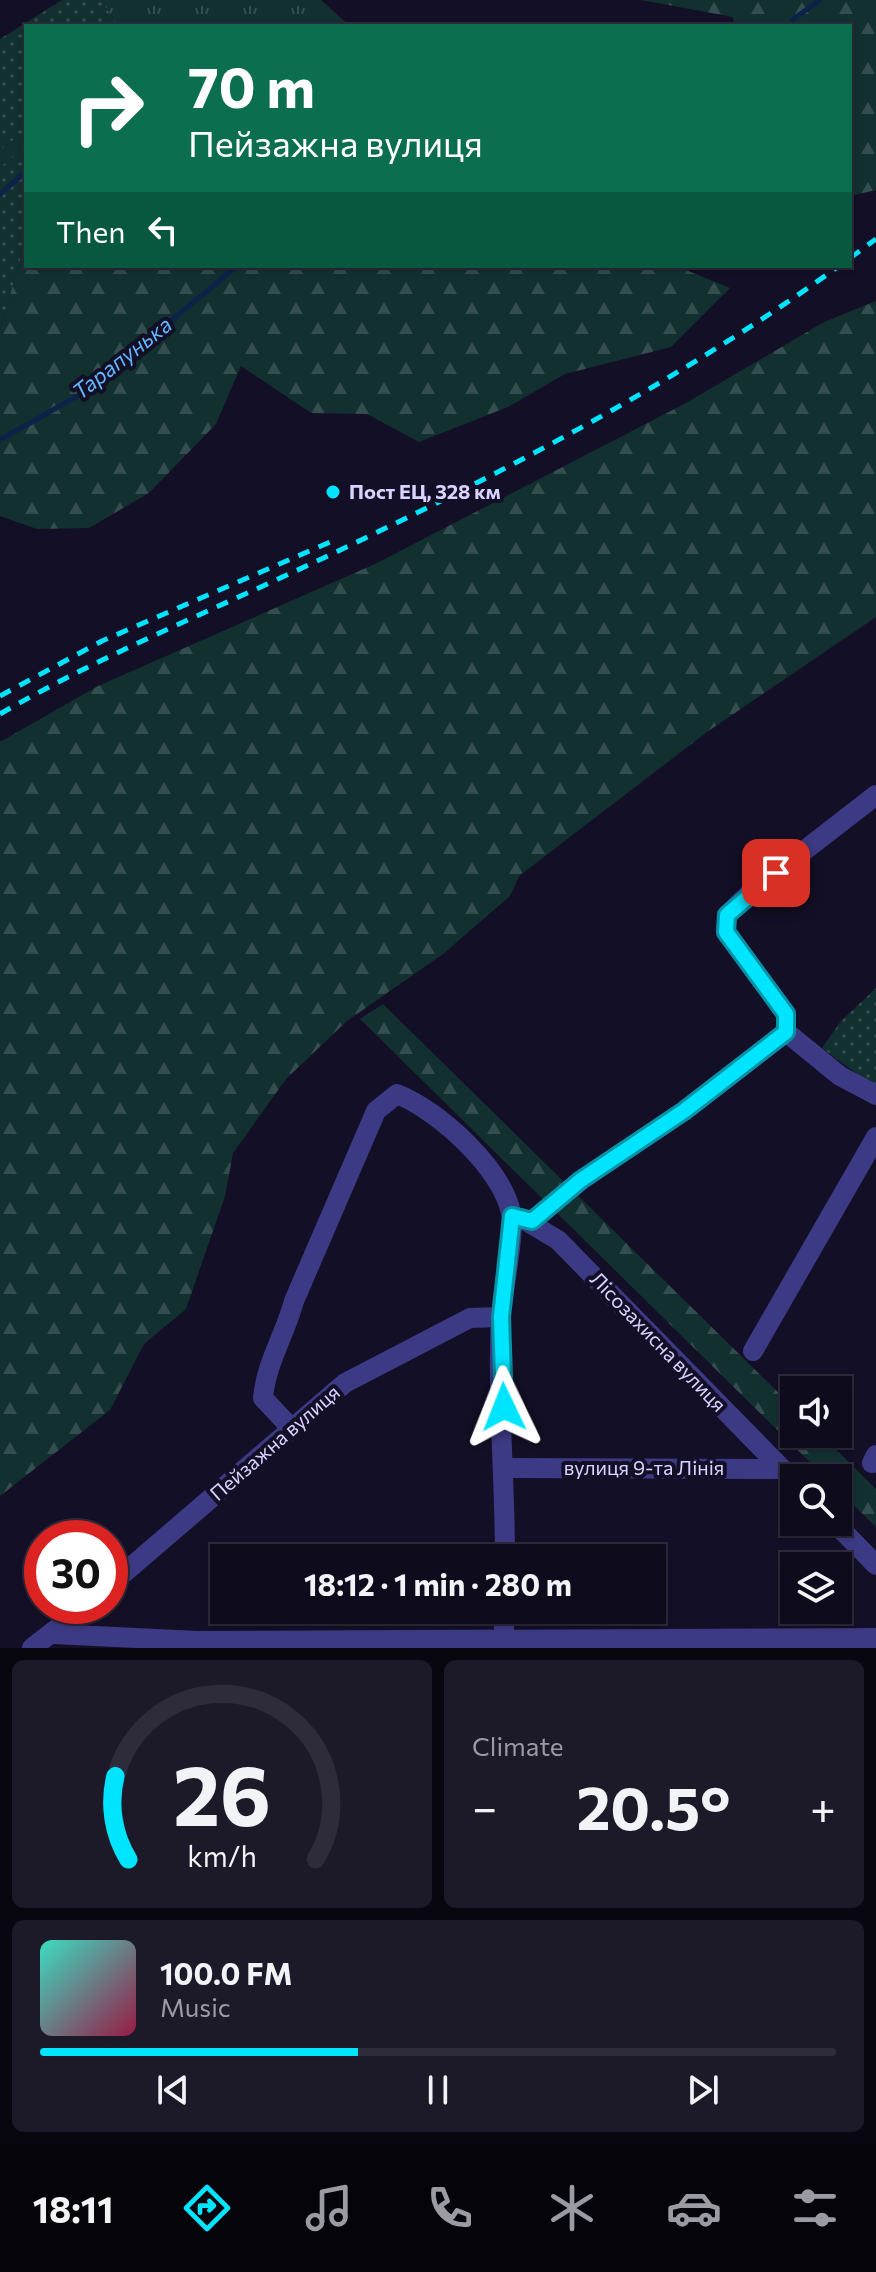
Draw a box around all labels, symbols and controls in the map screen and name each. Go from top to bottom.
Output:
text: 70 m [188,51,315,120]
icon: right [56,56,160,160]
text: Пейзажна вулиця [188,120,483,164]
icon: left [141,208,185,252]
text: Then [56,212,125,249]
water label: Тарапунька [67,310,177,405]
place label: Пост ЕЦ, 328 км [349,479,501,503]
marker: Пост ЕЦ, 328 км [324,483,342,501]
pin [742,839,810,907]
icon: arrive [754,851,798,895]
street label: Лісозахисна вулиця [586,1266,732,1416]
position arrow [462,1365,546,1449]
map controls [780,1376,852,1624]
button: sound [780,1376,852,1448]
street label: Пейзажна вулиця [205,1379,344,1505]
street label: вулиця 9-та Лінія [564,1455,724,1479]
button: search [780,1464,852,1536]
speed limit sign: 30 [24,1520,128,1624]
button: layers [780,1552,852,1624]
text: 18:12 · 1 min · 280 m [304,1565,572,1602]
text: Climate [472,1730,564,1761]
text: 26 [173,1741,271,1843]
text: 20.5° [577,1769,731,1842]
text: − [472,1779,497,1833]
text: + [810,1779,836,1833]
text: km/h [187,1838,257,1873]
text: 100.0 FM [160,1954,292,1991]
text: Music [160,1991,231,2022]
icon: previous [151,2068,195,2112]
icon: pause [416,2068,460,2112]
icon: next [681,2068,725,2112]
icon: directions [179,2180,235,2236]
icon: music [301,2180,357,2236]
icon: phone [422,2180,478,2236]
icon: climate [544,2180,600,2236]
icon: car [666,2180,722,2236]
icon: filters [787,2180,843,2236]
text: 18:11 [33,2186,113,2230]

